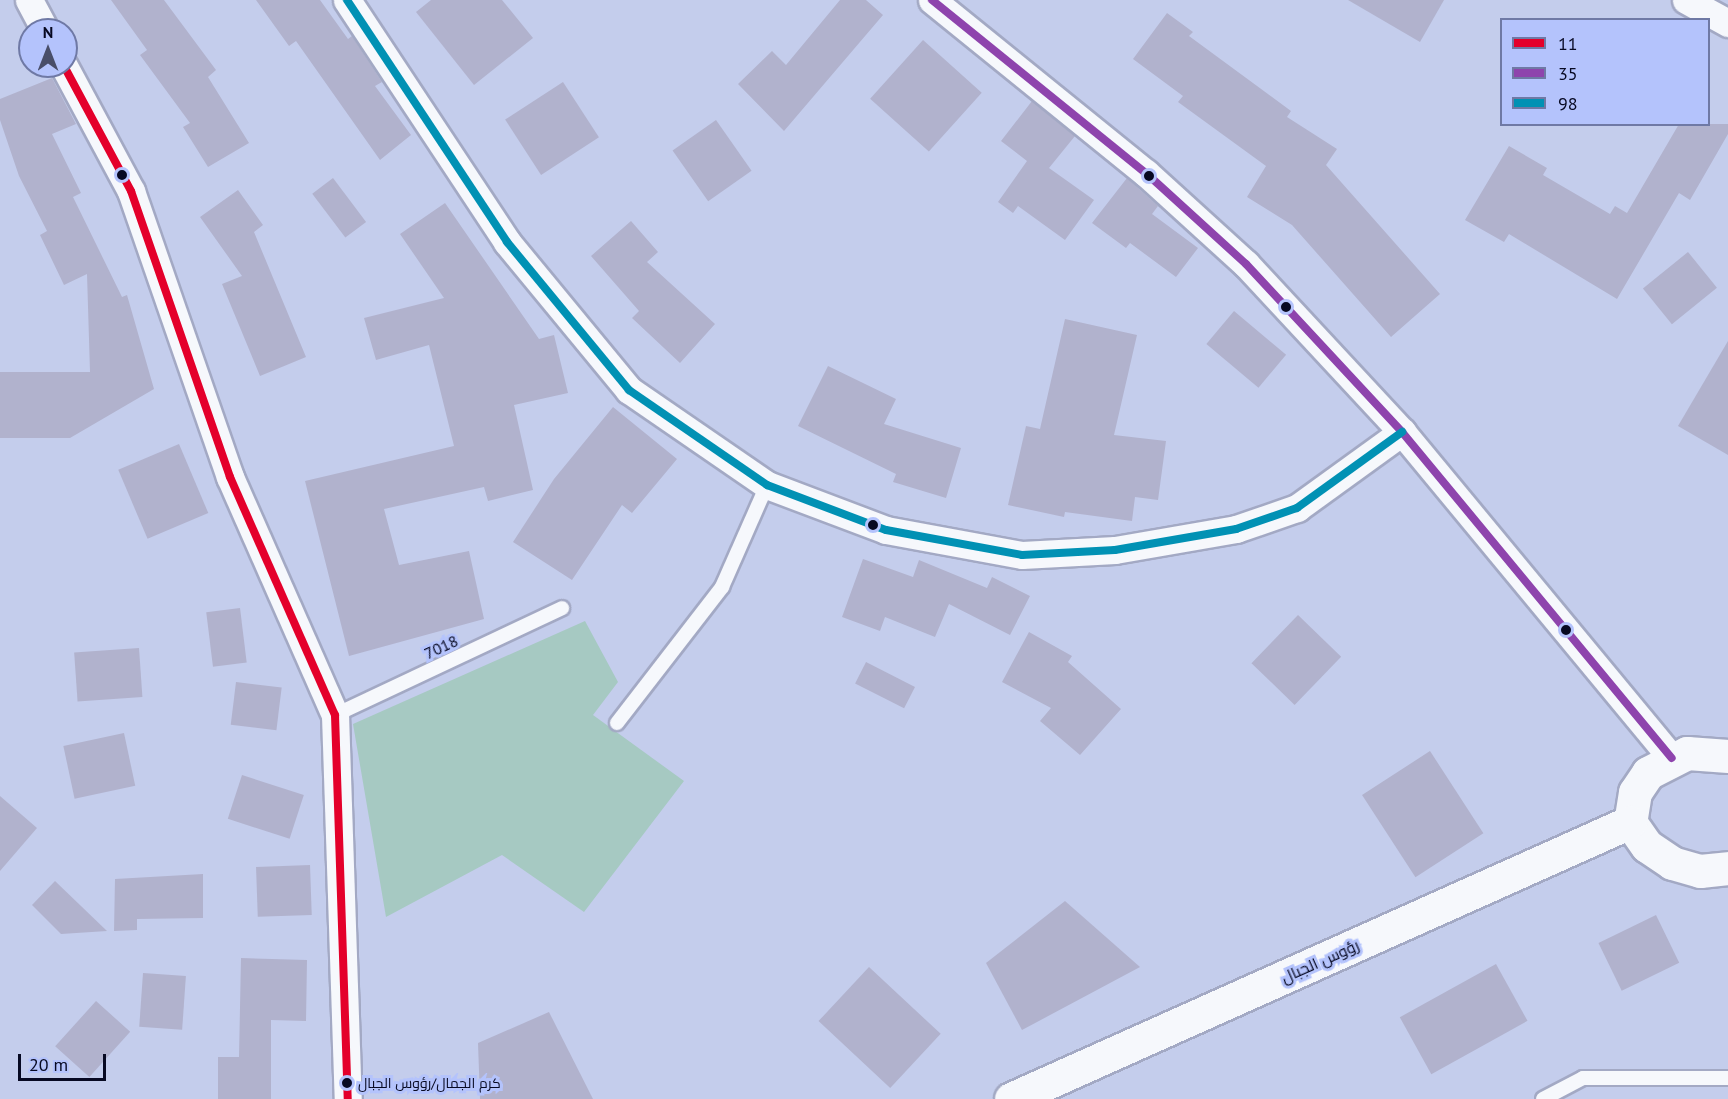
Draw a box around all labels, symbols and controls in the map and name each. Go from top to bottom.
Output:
north arrow [18,18,78,78]
legend [1500,18,1710,126]
text: N [43,22,53,42]
text: 11 [1558,32,1578,55]
text: 35 [1558,62,1578,85]
text: 98 [1558,92,1578,115]
unlabelled marker [116,169,128,181]
unlabelled marker [1143,170,1155,182]
unlabelled marker [1280,301,1292,313]
unlabelled marker [867,519,879,531]
unlabelled marker [1560,624,1572,636]
street label: 7018 [421,631,461,663]
street label: رؤوس الجبال [1278,935,1362,987]
scale bar [21,1042,110,1080]
text: 20 m [29,1053,68,1076]
place label: كرم الجمال/رؤوس الجبال [358,1075,501,1091]
marker: كرم الجمال/رؤوس الجبال [341,1077,353,1089]

